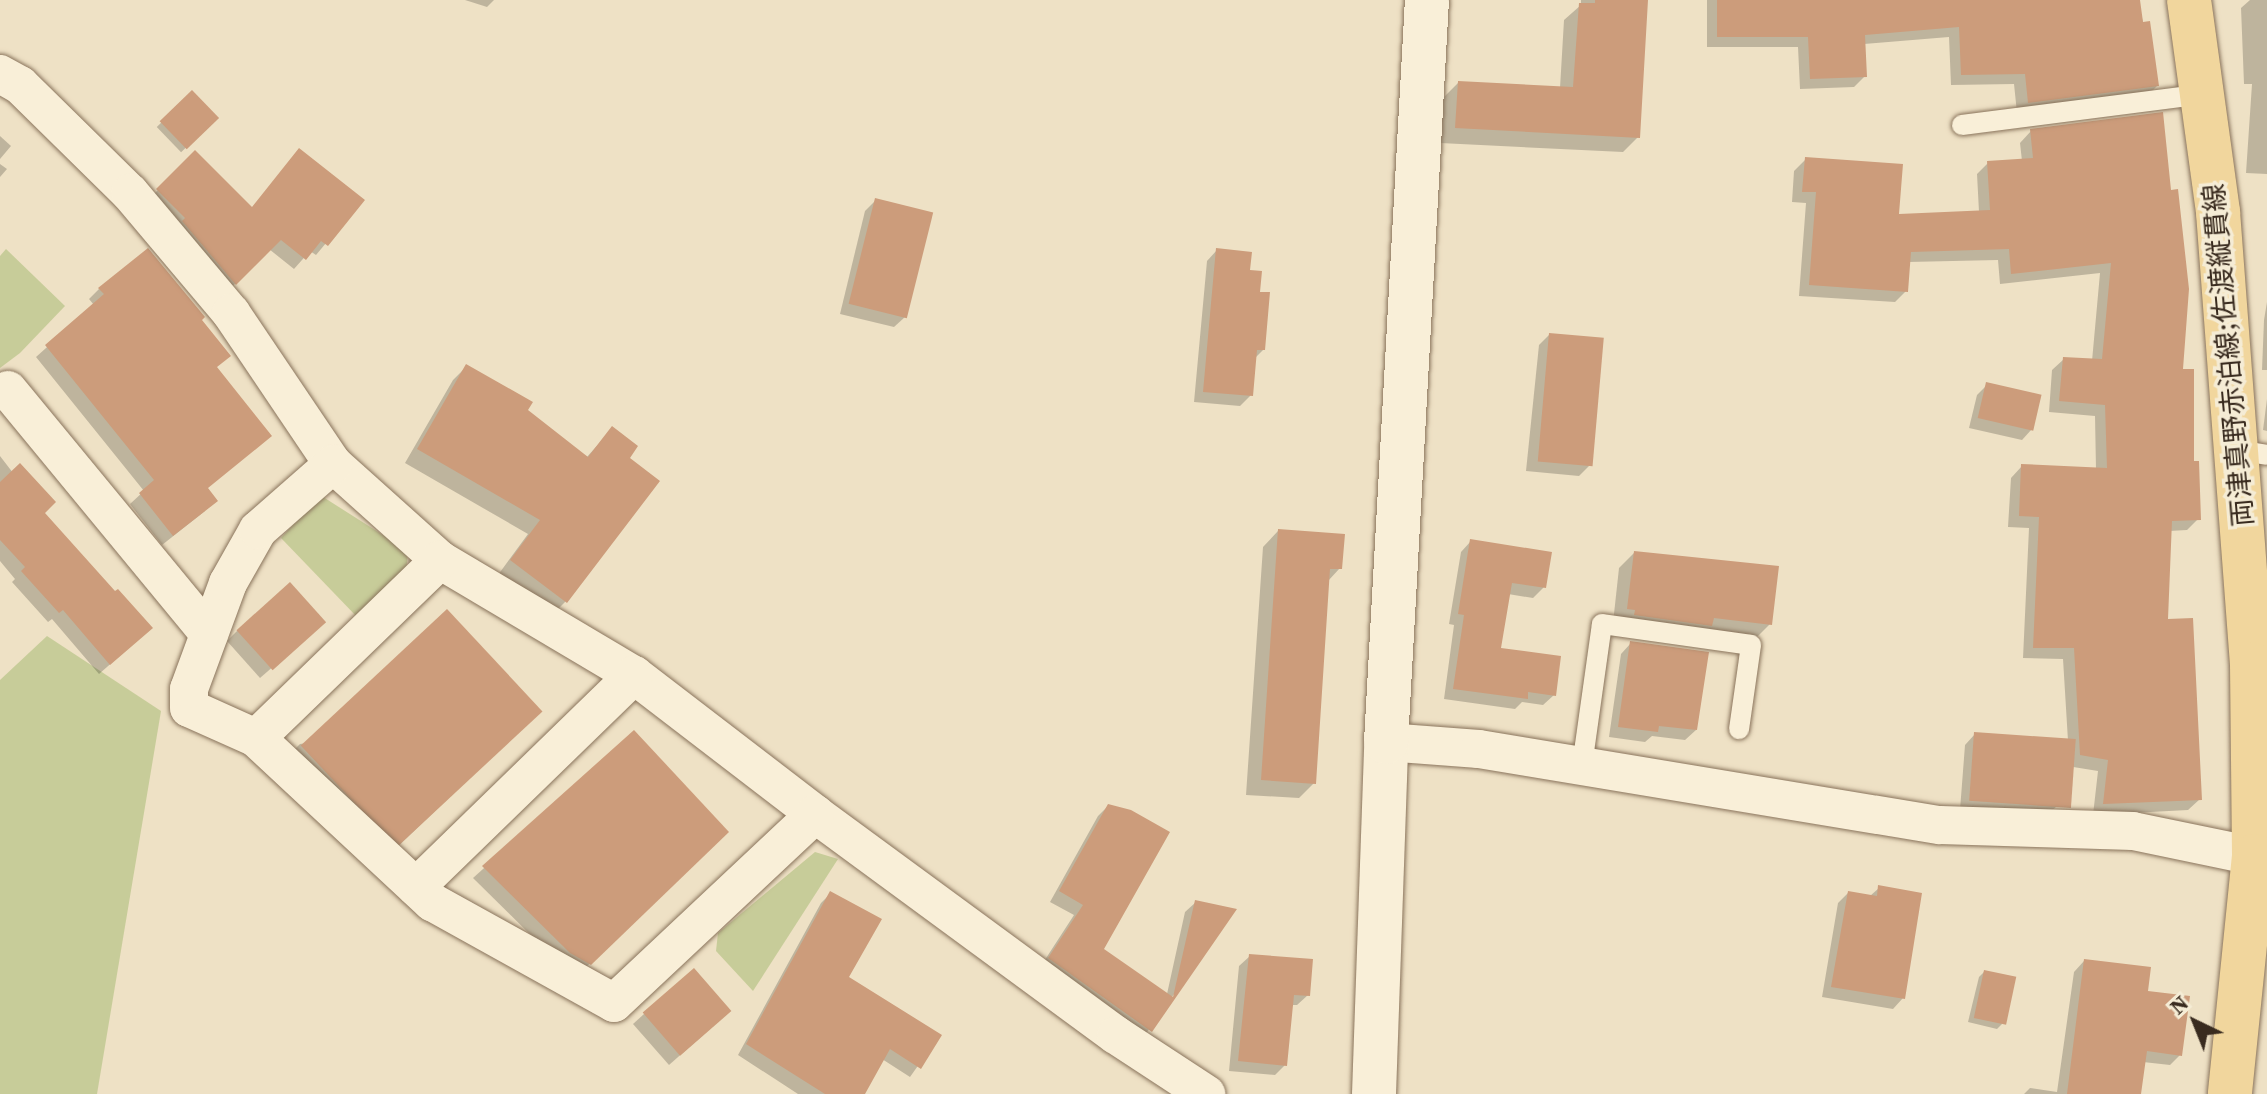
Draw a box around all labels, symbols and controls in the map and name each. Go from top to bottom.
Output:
street label: 両津真野赤泊線;佐渡縦貫線 [2196,182,2260,528]
north arrow [2155,982,2235,1062]
text: N [2163,988,2195,1021]

